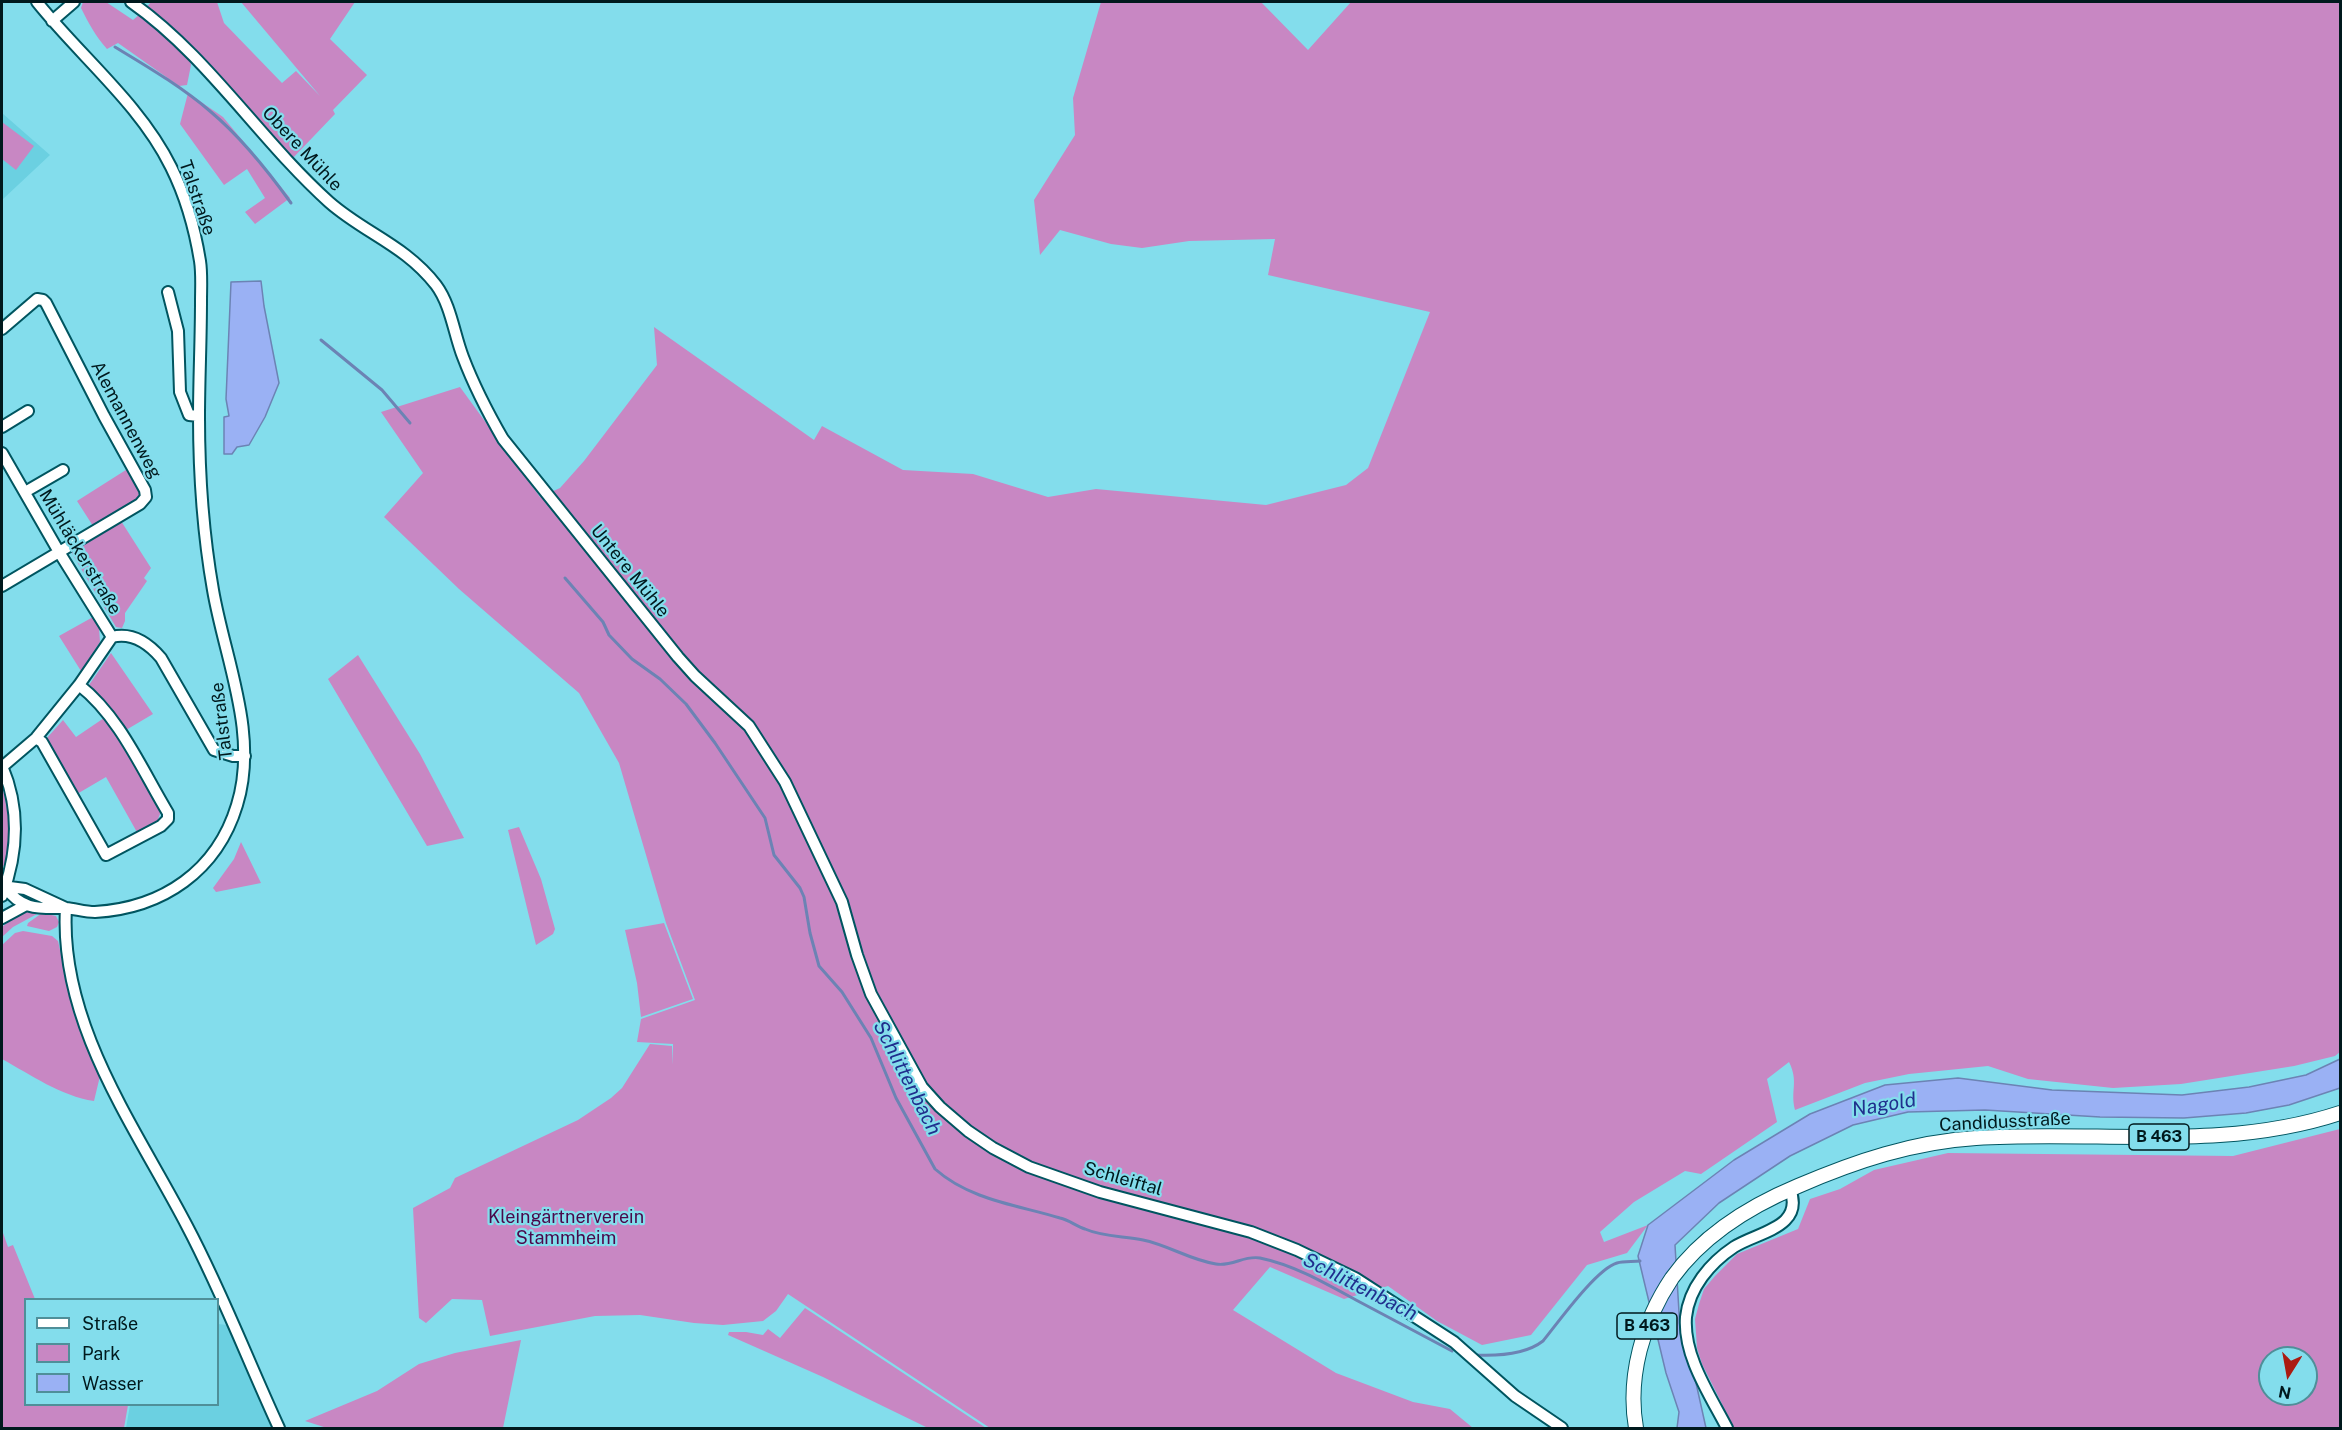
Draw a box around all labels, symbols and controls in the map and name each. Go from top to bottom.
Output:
street label: Obere Mühle [257,102,347,196]
street label: Talstraße [174,158,220,238]
street label: Alemannenweg [86,358,166,482]
street label: Mühläckerstraße [34,486,126,618]
street label: Untere Mühle [586,520,674,622]
street label: Talstraße [207,681,237,761]
water label: Schlittenbach [868,1017,946,1139]
water label: Nagold [1850,1088,1918,1122]
street label: Candidusstraße [1939,1108,2071,1136]
road number: B 463 [2129,1124,2189,1150]
street label: Schleiftal [1081,1158,1165,1200]
park label: Kleingärtnerverein Stammheim [488,1206,644,1248]
water label: Schlittenbach [1299,1248,1421,1326]
legend [24,1298,219,1406]
text: Straße [82,1313,138,1334]
road number: B 463 [1617,1313,1677,1339]
text: Park [82,1343,120,1364]
north arrow [2258,1346,2318,1406]
text: Wasser [82,1373,144,1394]
text: N [2277,1382,2293,1403]

